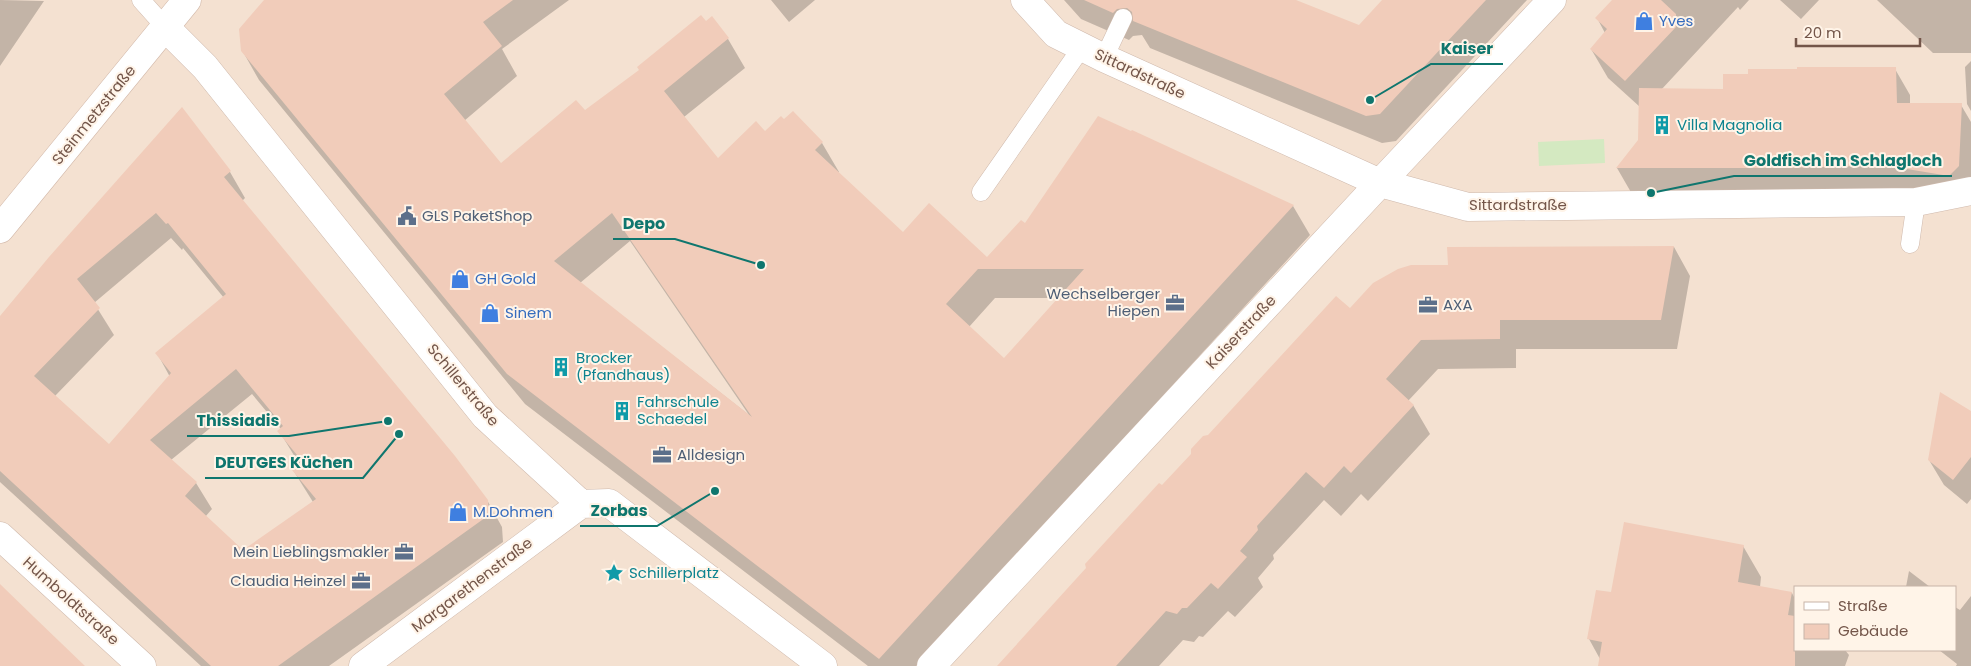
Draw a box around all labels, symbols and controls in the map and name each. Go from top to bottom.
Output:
shop icon: Yves [1633,10,1655,32]
place label: Yves [1659,10,1693,31]
scale bar [1796,15,1920,47]
text: 20 m [1804,22,1842,43]
callout: Kaiser [1431,33,1503,64]
text: Kaiser [1441,37,1493,60]
street label: Sittardstraße [1091,43,1189,104]
street label: Steinmetzstraße [47,61,140,169]
building icon: Villa Magnolia [1651,114,1673,136]
place label: Villa Magnolia [1677,114,1782,135]
callout: Goldfisch im Schlagloch [1734,145,1952,176]
text: Goldfisch im Schlagloch [1744,149,1942,172]
street label: Sittardstraße [1469,194,1567,215]
public building icon: GLS PaketShop [396,205,418,227]
place label: GLS PaketShop [422,205,532,226]
callout: Depo [613,208,675,239]
text: Depo [623,212,665,235]
shop icon: GH Gold [449,268,471,290]
place label: GH Gold [475,268,536,289]
place label: Wechselberger Hiepen [1046,283,1160,321]
street label: Kaiserstraße [1201,290,1280,373]
office icon: Wechselberger Hiepen [1164,292,1186,314]
office icon: AXA [1417,294,1439,316]
place label: AXA [1443,294,1473,315]
shop icon: Sinem [479,302,501,324]
place label: Sinem [505,302,552,323]
street label: Schillerstraße [423,339,504,431]
place label: Brocker (Pfandhaus) [576,347,670,385]
building icon: Brocker (Pfandhaus) [550,356,572,378]
place label: Fahrschule Schaedel [637,391,719,429]
building icon: Fahrschule Schaedel [611,400,633,422]
callout: Thissiadis [187,405,289,436]
text: Thissiadis [197,409,280,432]
office icon: Alldesign [651,444,673,466]
place label: Alldesign [677,444,745,465]
callout: DEUTGES Küchen [205,447,363,478]
text: DEUTGES Küchen [215,451,353,474]
callout: Zorbas [580,495,657,526]
text: Zorbas [590,499,648,522]
shop icon: M.Dohmen [447,501,469,523]
place label: M.Dohmen [473,501,553,522]
street label: Margarethenstraße [407,532,536,637]
place label: Mein Lieblingsmakler [233,541,389,562]
office icon: Mein Lieblingsmakler [393,541,415,563]
street label: Humboldtstraße [19,552,124,650]
place icon: Schillerplatz [603,562,625,584]
place label: Schillerplatz [629,562,719,583]
place label: Claudia Heinzel [230,570,346,591]
office icon: Claudia Heinzel [350,570,372,592]
legend [1794,586,1956,651]
text: Straße [1838,595,1888,616]
text: Gebäude [1838,620,1908,641]

